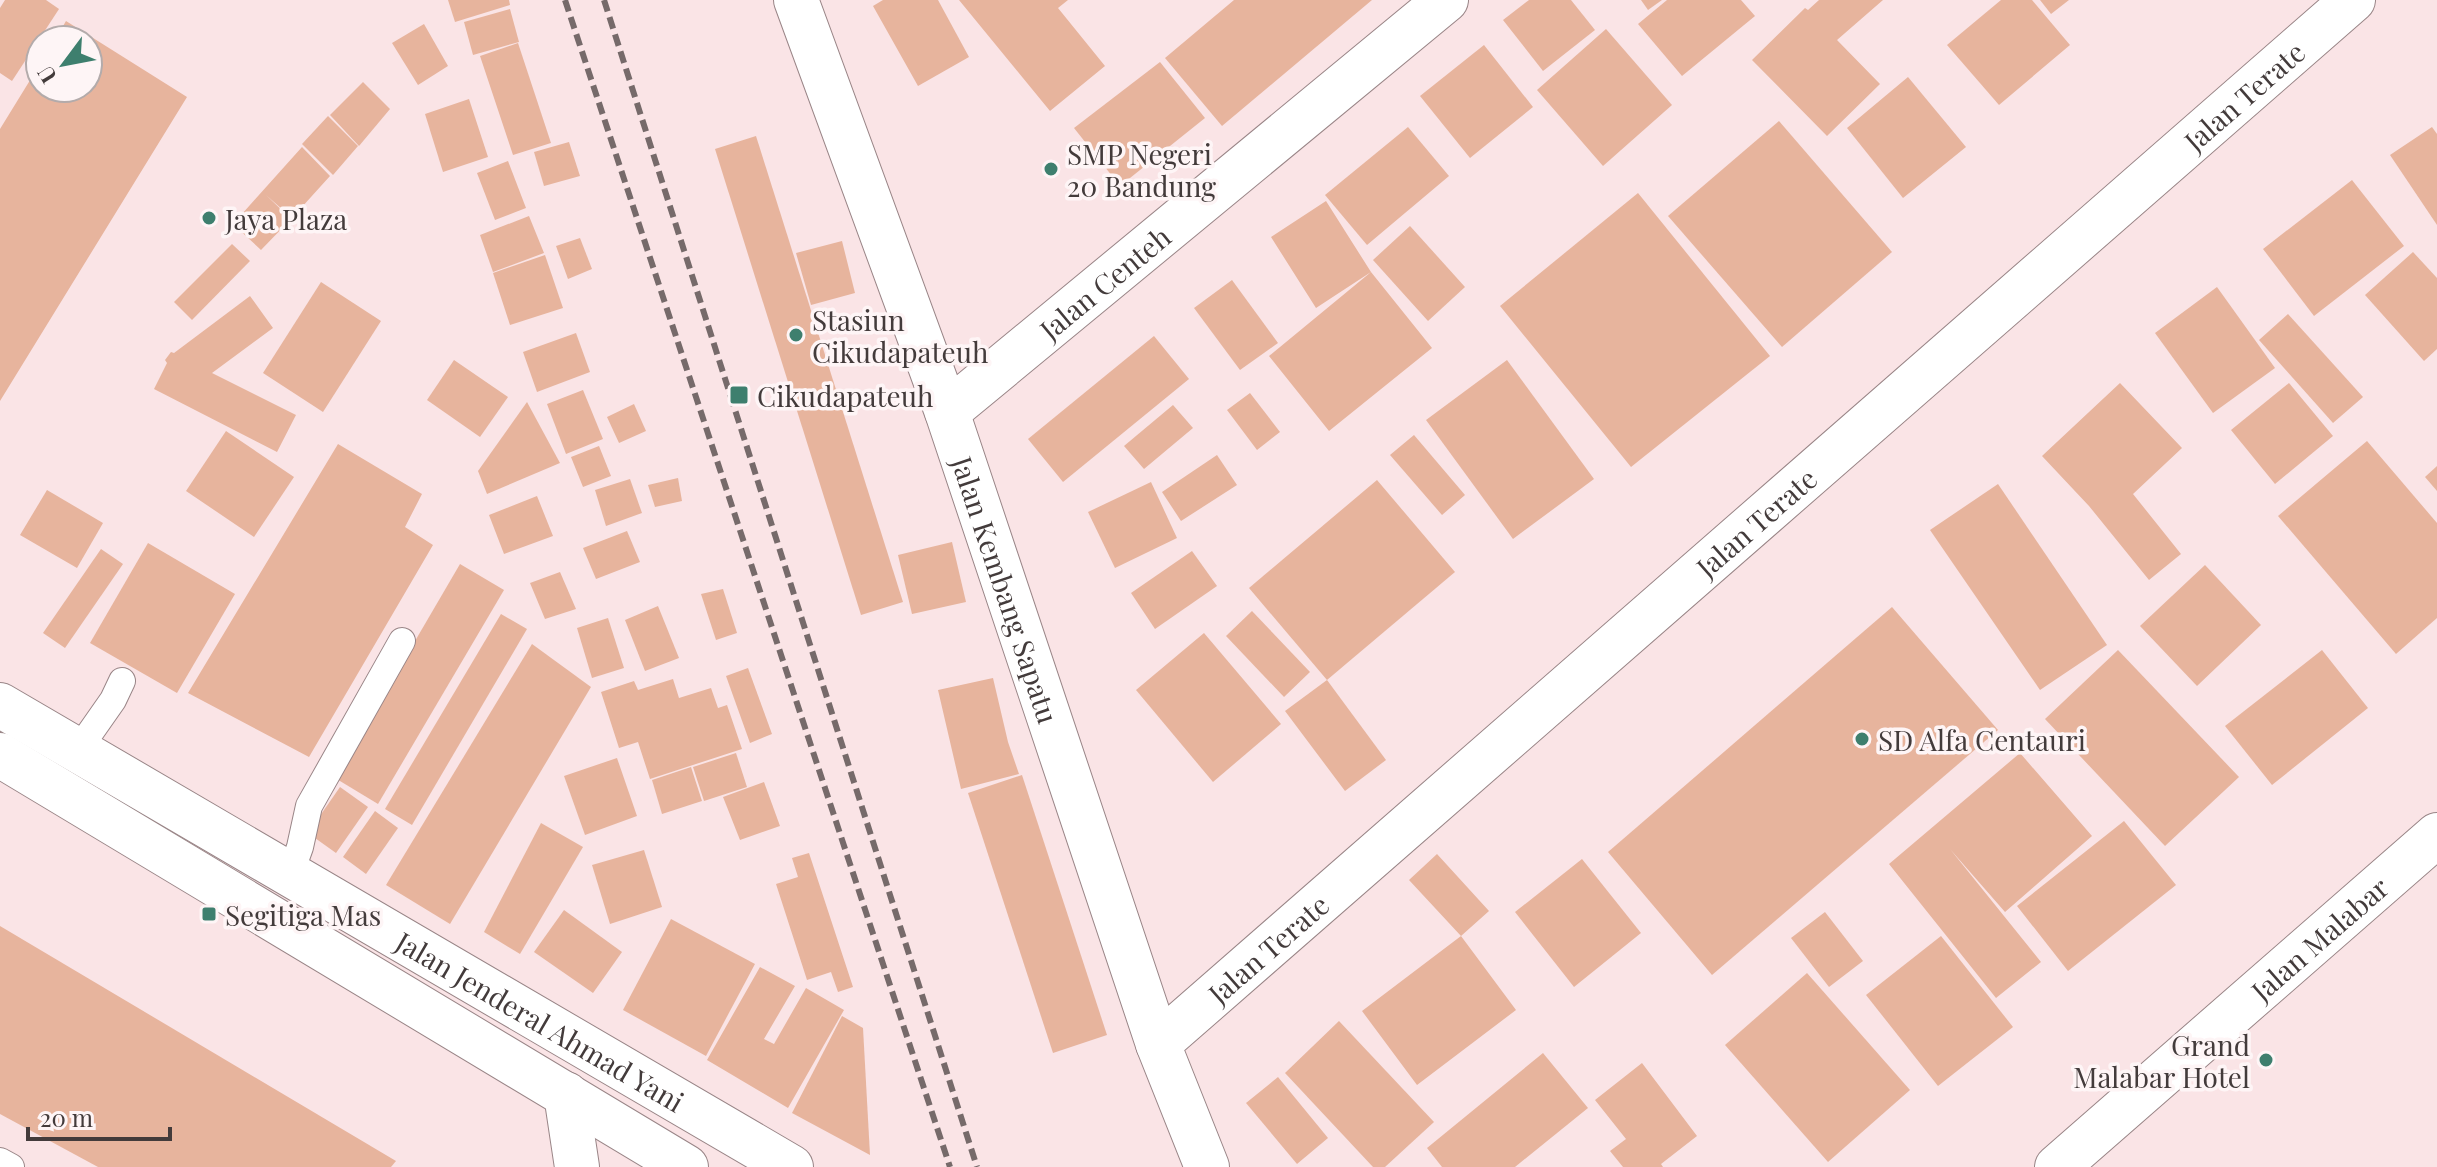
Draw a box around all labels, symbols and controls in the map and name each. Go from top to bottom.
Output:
north arrow [24,24,104,104]
street label: Jalan Terate [2175,33,2312,159]
text: U [29,61,63,90]
place label: SMP Negeri 20 Bandung [1067,135,1216,204]
marker: SMP Negeri 20 Bandung [1042,160,1060,178]
place label: Jaya Plaza [224,200,347,237]
marker: Jaya Plaza [200,209,218,227]
street label: Jalan Centeh [1031,217,1178,348]
place label: Stasiun Cikudapateuh [812,301,989,370]
marker: Stasiun Cikudapateuh [787,326,805,344]
place label: Cikudapateuh [757,377,934,414]
marker: Cikudapateuh [728,384,750,406]
street label: Jalan Kembang Sapatu [944,450,1068,728]
street label: Jalan Terate [1687,459,1824,585]
place label: SD Alfa Centauri [1878,721,2086,758]
marker: SD Alfa Centauri [1853,730,1871,748]
street label: Jalan Malabar [2242,868,2396,1009]
street label: Jalan Terate [1199,885,1336,1012]
place label: Segitiga Mas [225,896,381,933]
marker: Segitiga Mas [200,905,218,923]
street label: Jalan Jenderal Ahmad Yani [389,922,691,1119]
place label: Grand Malabar Hotel [2073,1026,2250,1095]
marker: Grand Malabar Hotel [2257,1051,2275,1069]
scale bar [28,1091,170,1141]
text: 20 m [40,1101,93,1133]

